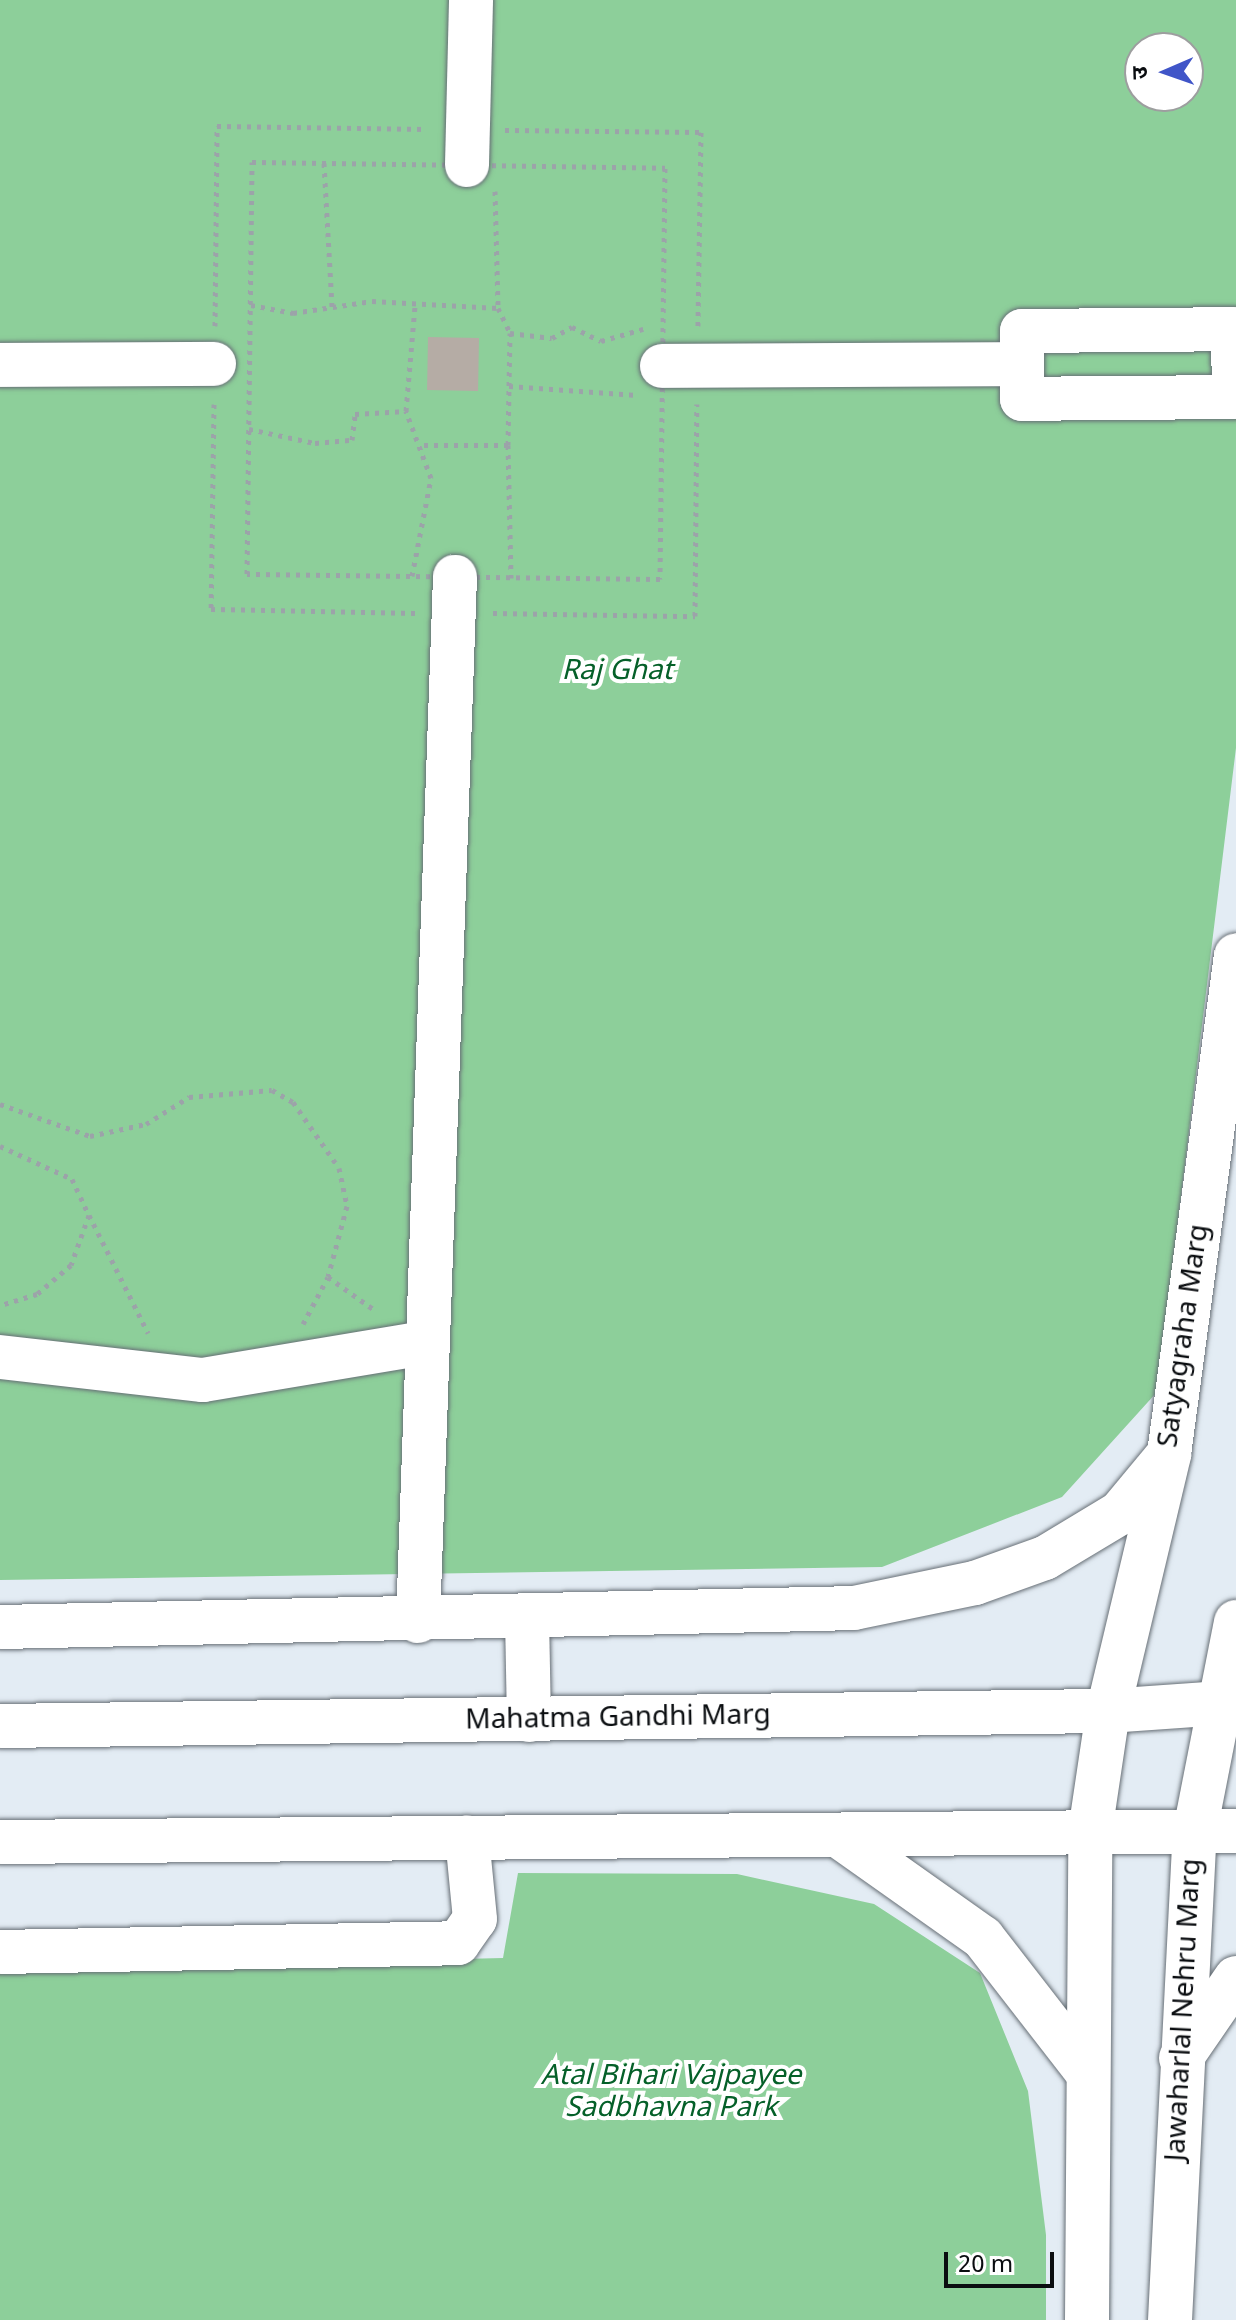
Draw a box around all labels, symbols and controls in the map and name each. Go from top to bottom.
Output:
north arrow [1124,32,1204,112]
text: उ [1127,66,1156,80]
park label: Raj Ghat [561,655,673,689]
street label: Satyagraha Marg [1153,1222,1217,1450]
street label: Mahatma Gandhi Marg [465,1700,771,1738]
street label: Jawaharlal Nehru Marg [1160,1858,1210,2162]
park label: Atal Bihari Vajpayee Sadbhavna Park [541,2060,801,2126]
scale bar [948,2236,1058,2286]
text: 20 m [958,2250,1013,2282]

